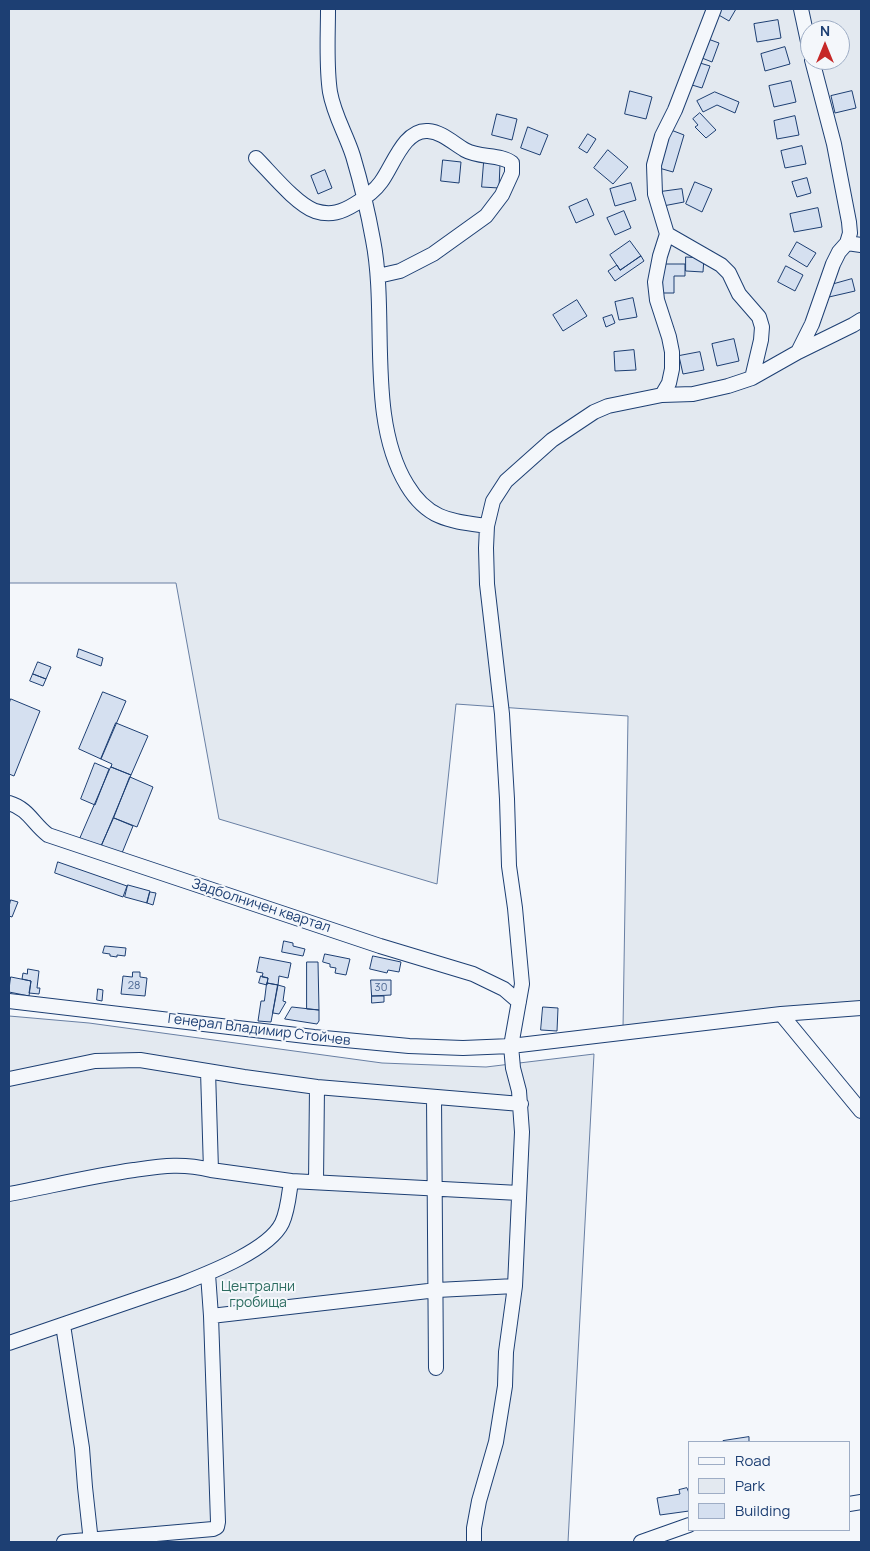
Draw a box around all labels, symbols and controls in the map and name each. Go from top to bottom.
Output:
north arrow [800,20,850,70]
text: N [820,21,830,40]
street label: Задболничен квартал [189,876,333,936]
house number: 28 [128,979,140,993]
house number: 30 [375,981,387,995]
street label: Генерал Владимир Стойчев [167,1010,351,1050]
park label: Централни гробища [221,1279,295,1311]
legend [688,1441,850,1531]
text: Road [735,1450,771,1471]
text: Park [735,1475,765,1496]
text: Building [735,1500,790,1521]

